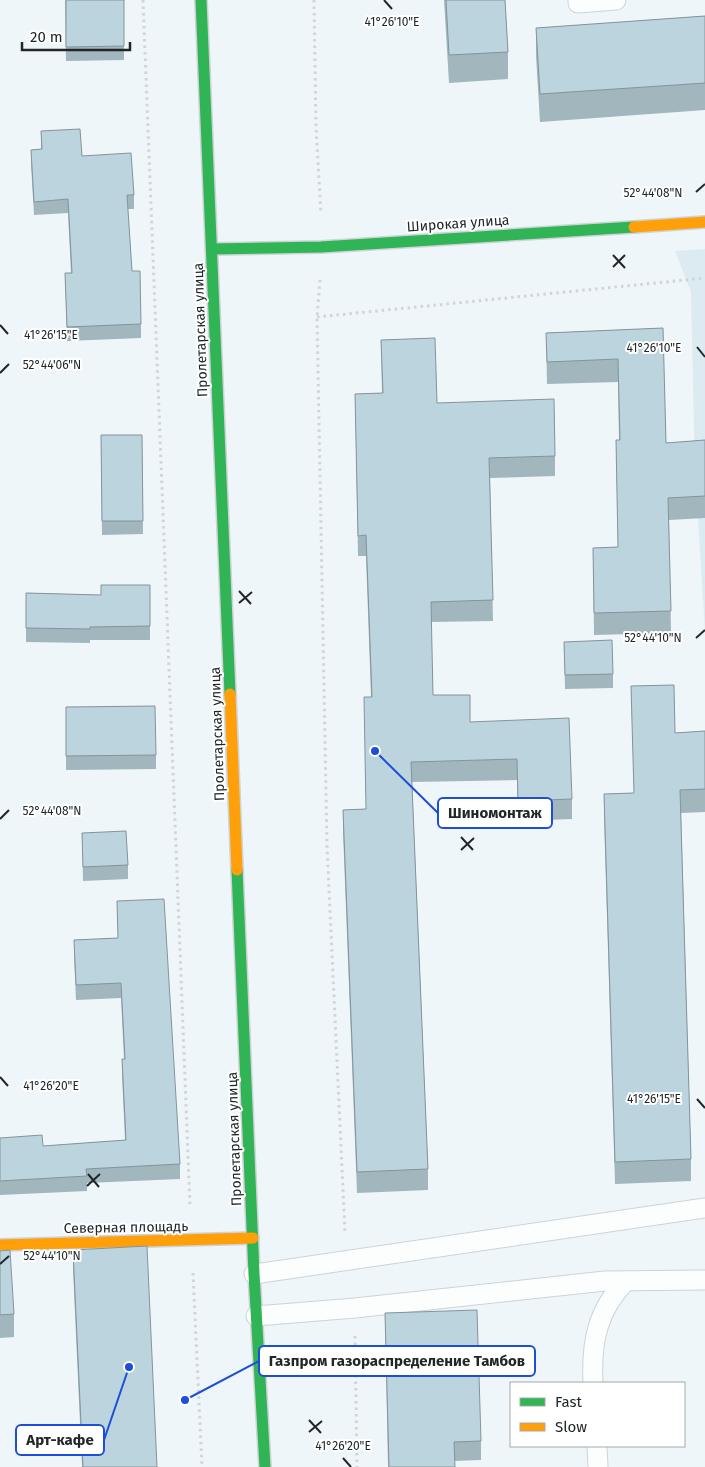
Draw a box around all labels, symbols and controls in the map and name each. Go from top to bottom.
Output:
text: 41°26'10"E [365,15,419,29]
scale bar [22,20,130,52]
text: 20 m [30,28,63,46]
text: 52°44'08"N [624,186,682,200]
street label: Широкая улица [406,211,510,236]
street label: Пролетарская улица [190,262,211,398]
text: 41°26'15"E [24,328,78,342]
text: 41°26'10"E [627,341,681,355]
text: 52°44'06"N [23,358,81,372]
text: 52°44'10"N [624,631,682,645]
street label: Пролетарская улица [207,666,228,802]
callout: Шиномонтаж [438,798,552,828]
text: 52°44'08"N [23,804,81,818]
text: Шиномонтаж [448,804,542,822]
street label: Пролетарская улица [224,1071,245,1207]
text: 41°26'20"E [23,1079,79,1093]
text: 41°26'15"E [627,1092,681,1106]
street label: Северная площадь [64,1218,188,1237]
text: 52°44'10"N [23,1249,81,1263]
callout: Газпром газораспределение Тамбов [259,1346,535,1376]
text: Газпром газораспределение Тамбов [269,1352,525,1370]
legend [510,1382,685,1447]
text: Fast [555,1393,582,1411]
text: Slow [555,1418,587,1436]
callout: Арт-кафе [16,1425,104,1455]
text: Арт-кафе [25,1431,94,1449]
text: 41°26'20"E [315,1439,371,1453]

